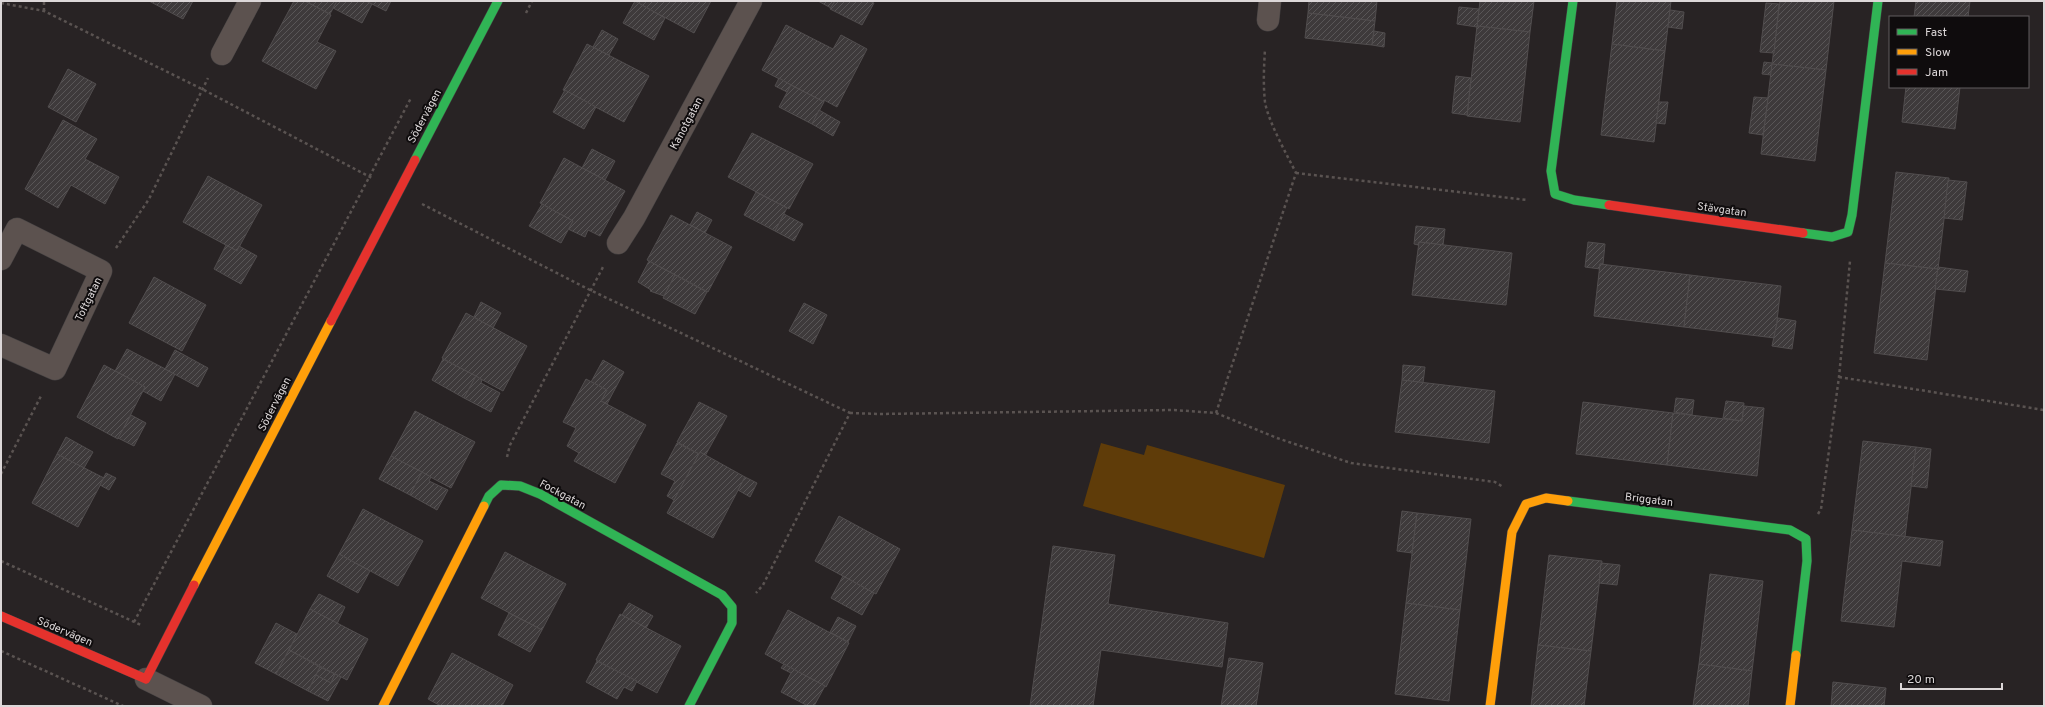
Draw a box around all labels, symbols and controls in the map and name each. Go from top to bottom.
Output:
legend [1889,16,2029,88]
text: Fast [1925,25,1947,41]
text: Slow [1925,45,1951,61]
text: Jam [1925,65,1948,81]
street label: Södervägen [405,87,445,146]
street label: Kanotgatan [667,95,707,152]
street label: Stävgatan [1696,200,1747,220]
street label: Toftgatan [72,275,106,324]
street label: Södervägen [255,375,295,434]
street label: Fockgatan [537,477,588,513]
street label: Briggatan [1624,490,1674,510]
street label: Södervägen [35,614,95,650]
scale bar [1901,665,2002,691]
text: 20 m [1907,672,1935,688]

